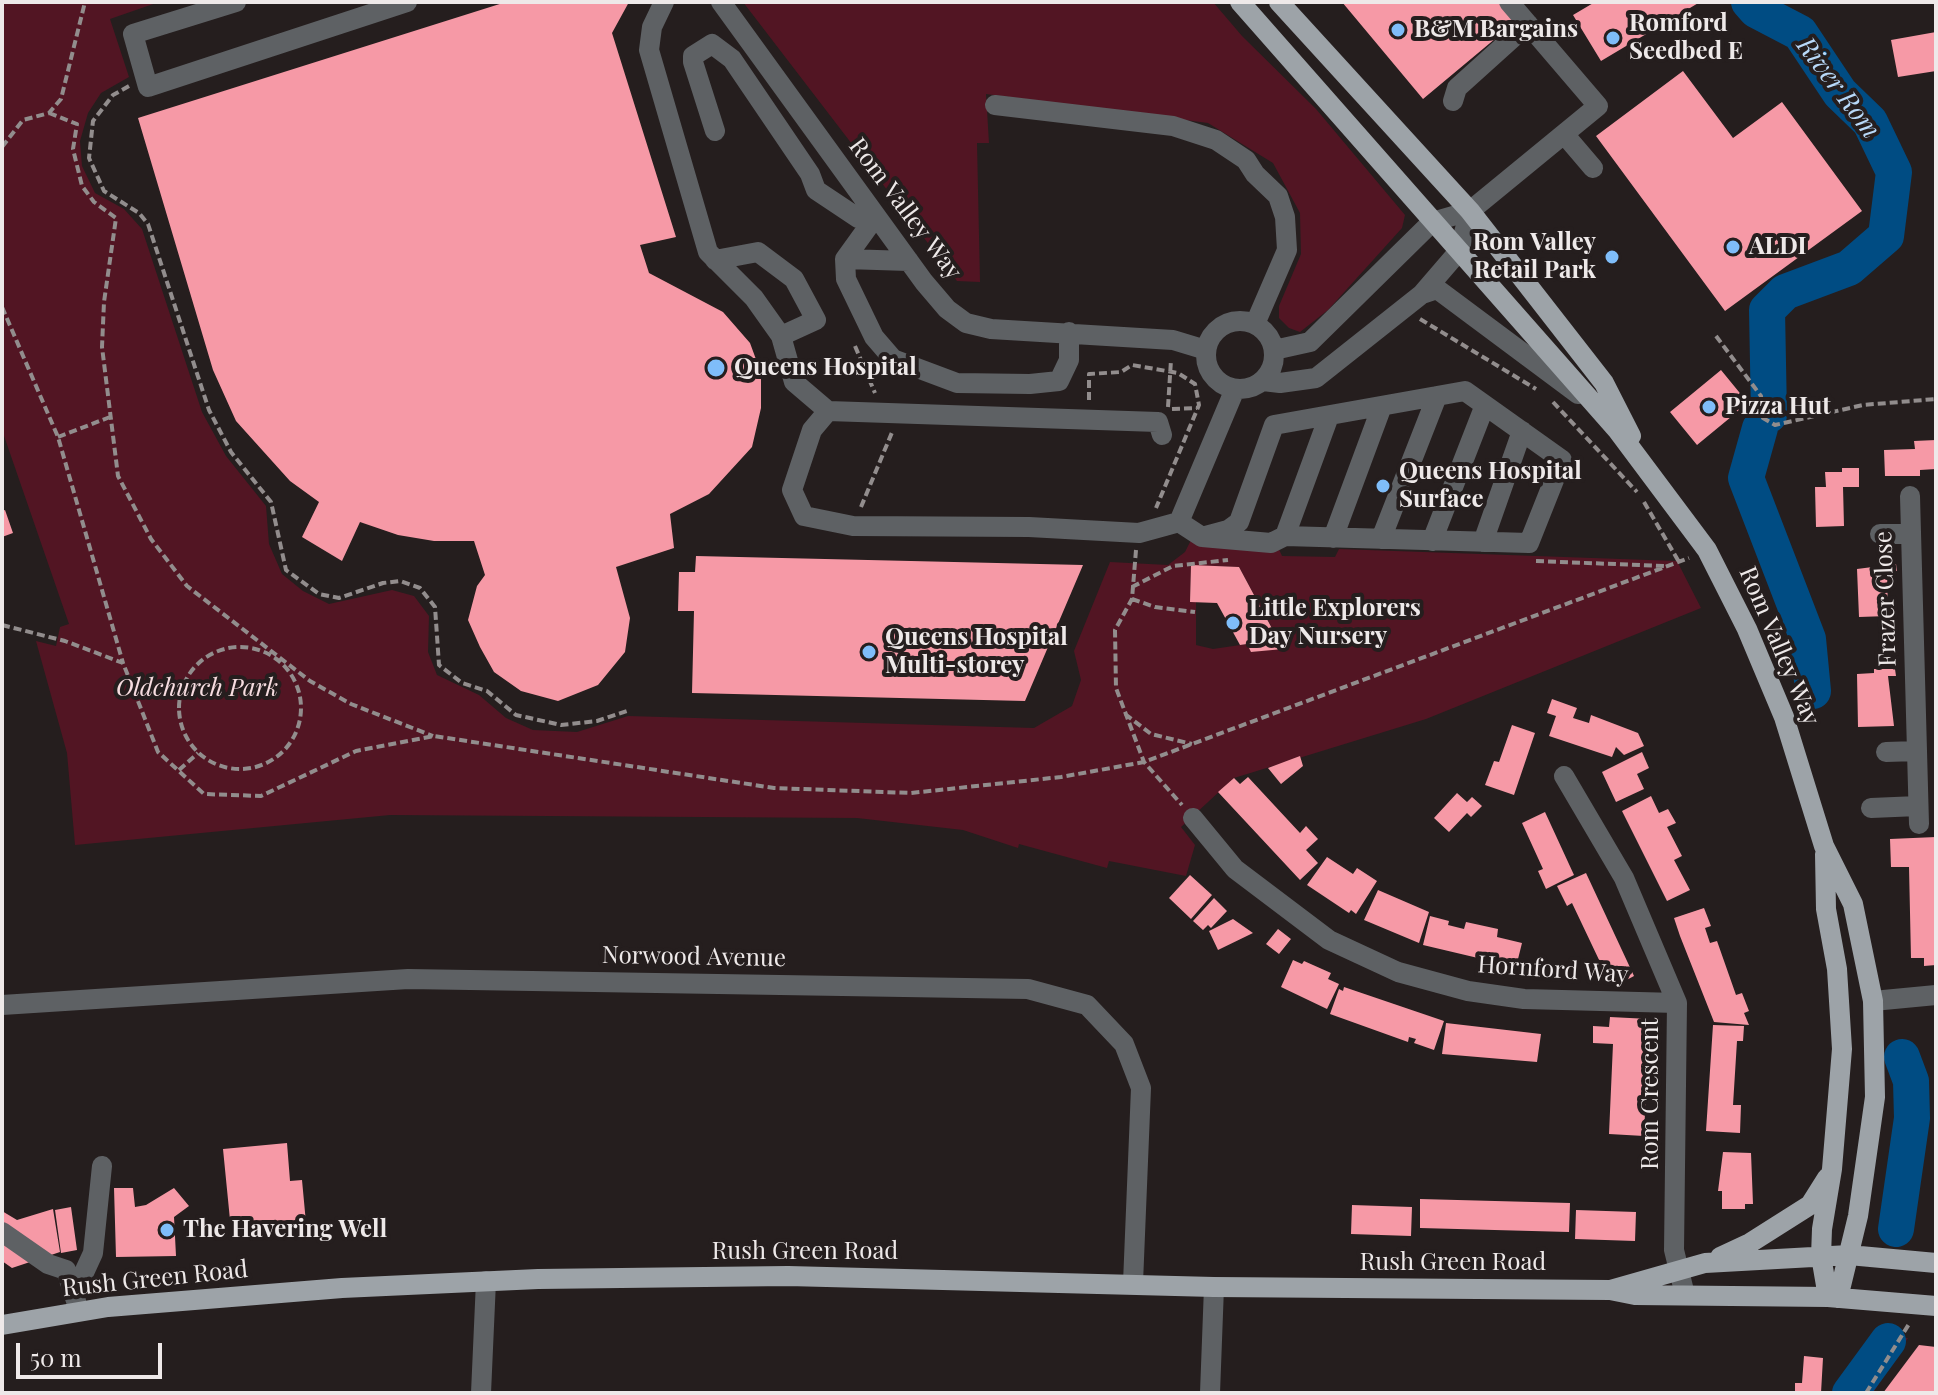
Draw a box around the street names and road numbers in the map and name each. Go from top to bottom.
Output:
street label: Rom Valley Way [842,133,968,285]
street label: Frazer Close [1869,531,1903,667]
street label: Rom Valley Way [1733,562,1825,730]
street label: Norwood Avenue [602,941,786,973]
street label: Hornford Way [1477,950,1629,990]
street label: Rom Crescent [1637,1018,1665,1170]
street label: Rush Green Road [712,1238,898,1266]
street label: Rush Green Road [1360,1249,1546,1277]
street label: Rush Green Road [61,1255,249,1303]

